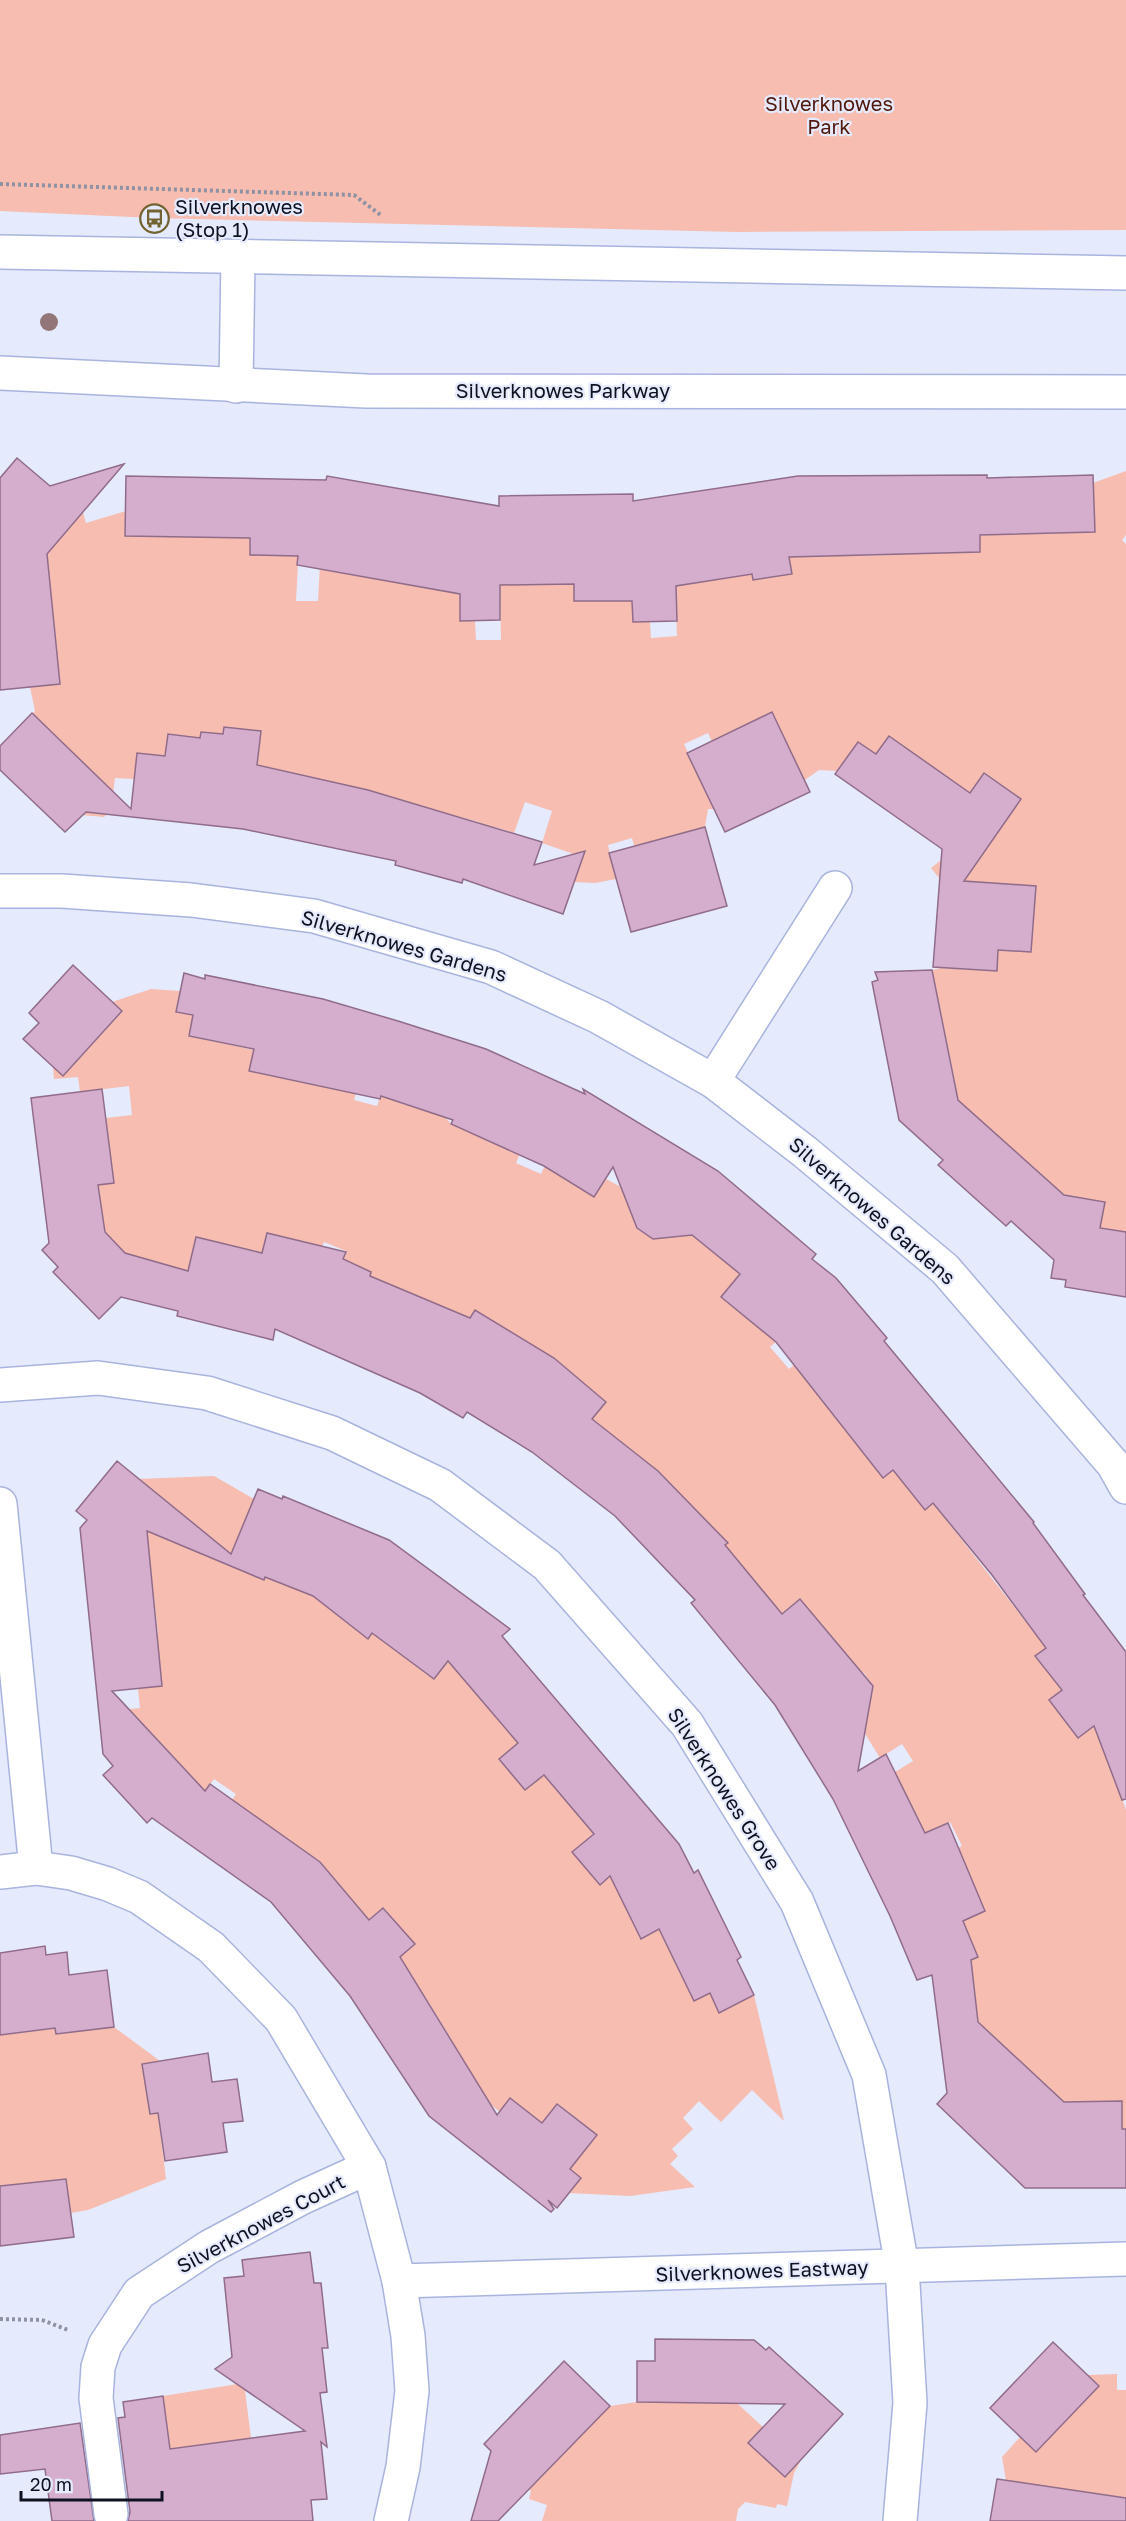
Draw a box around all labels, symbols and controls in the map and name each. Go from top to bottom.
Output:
park label: Silverknowes Park [765,91,893,138]
place label: Silverknowes (Stop 1) [175,194,303,241]
bus stop icon: Silverknowes (Stop 1) [138,202,170,234]
street label: Silverknowes Parkway [456,378,670,402]
street label: Silverknowes Gardens [299,904,510,986]
street label: Silverknowes Gardens [784,1131,961,1289]
street label: Silverknowes Grove [663,1703,786,1874]
street label: Silverknowes Court [172,2169,349,2278]
street label: Silverknowes Eastway [655,2254,869,2286]
scale bar [21,2464,162,2502]
text: 20 m [30,2473,72,2495]

